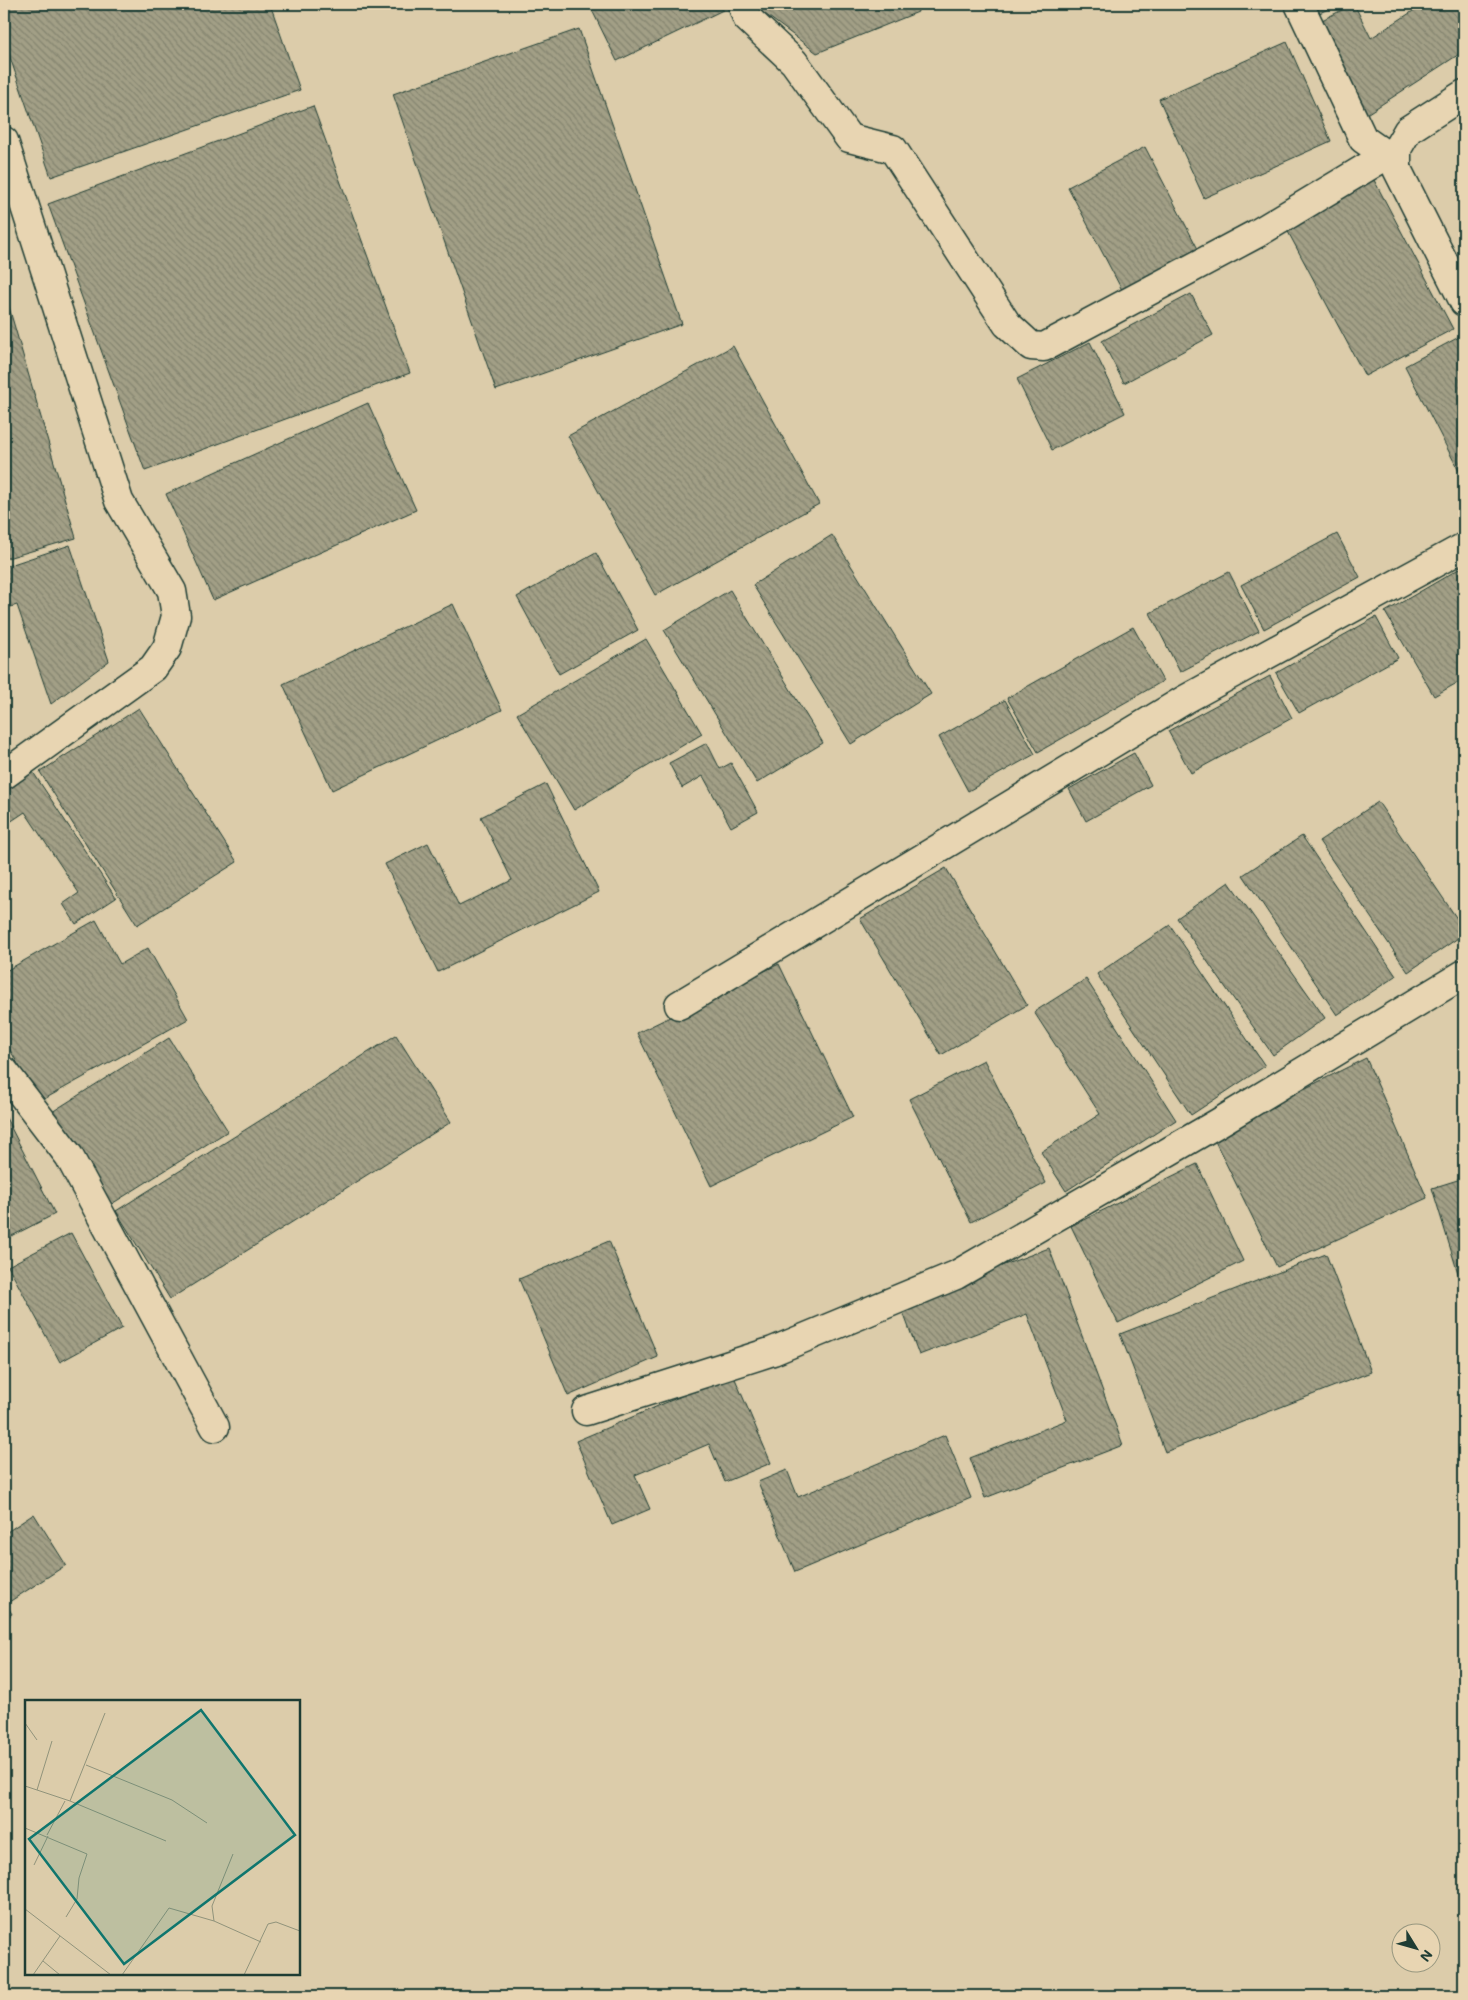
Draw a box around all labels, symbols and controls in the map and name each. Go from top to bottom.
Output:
inset map [25,1700,300,1975]
north arrow [1390,1922,1440,1972]
text: N [1416,1946,1438,1966]

